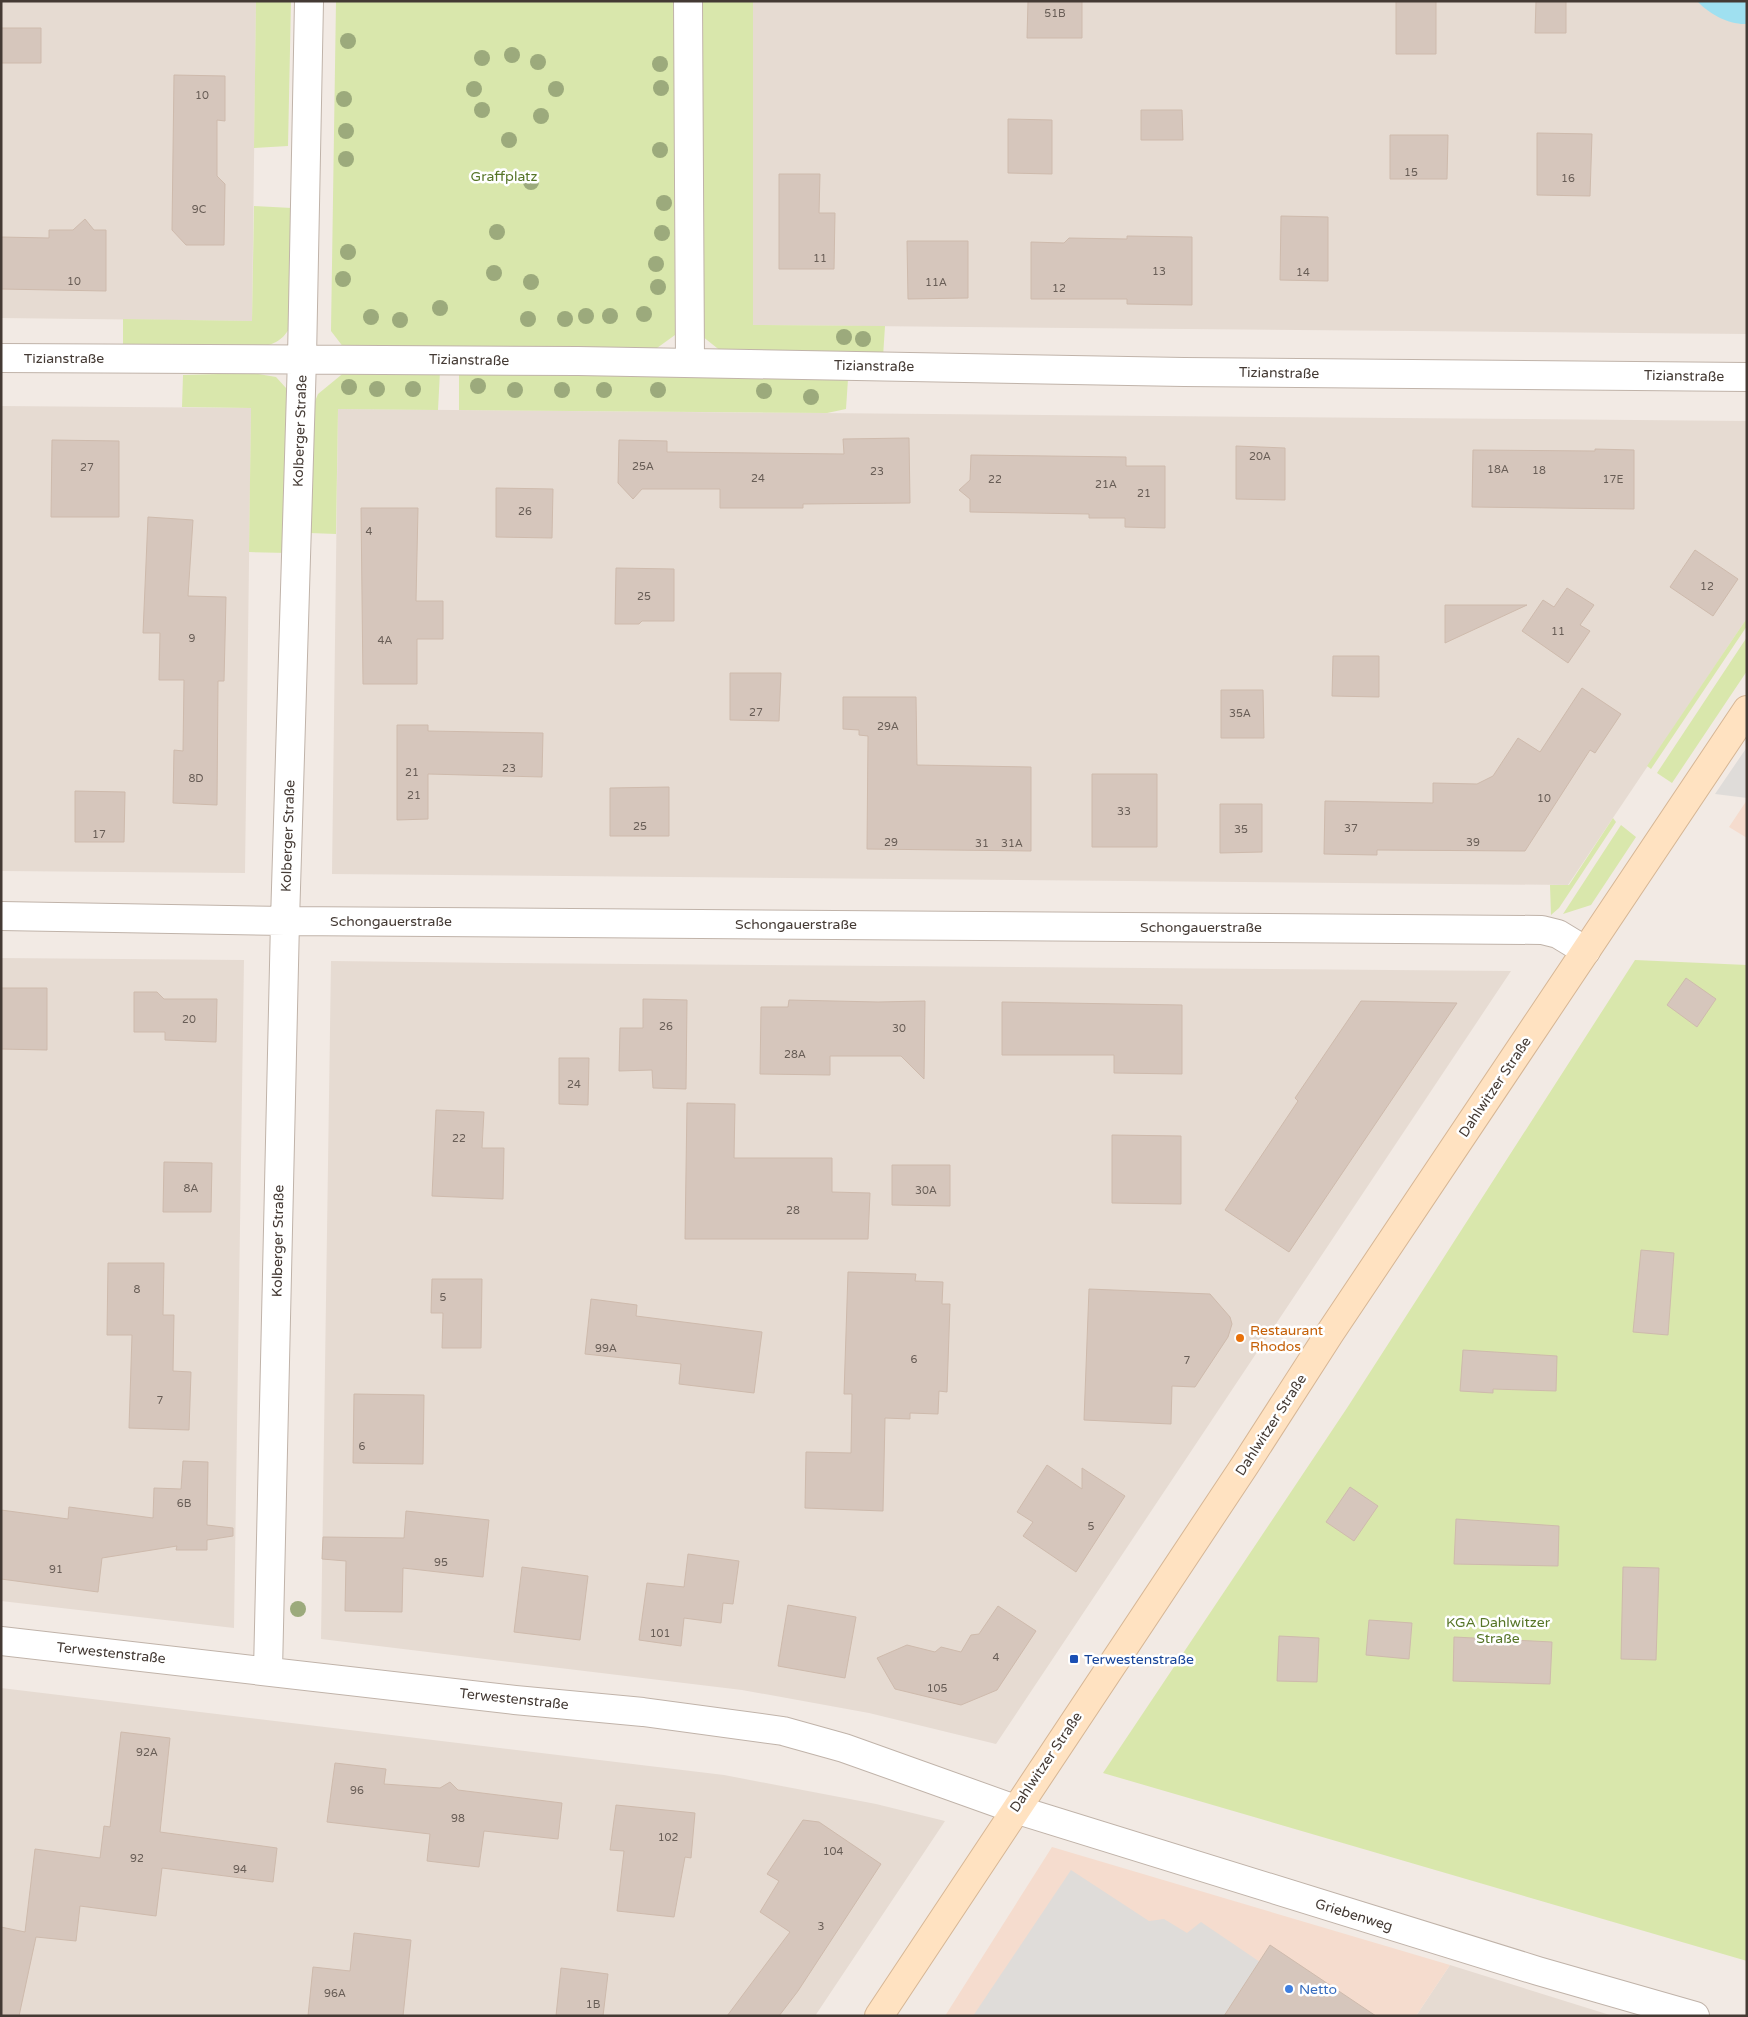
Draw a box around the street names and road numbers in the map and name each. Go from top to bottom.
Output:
street label: Tizianstraße [24,350,104,367]
street label: Tizianstraße [429,351,509,369]
street label: Tizianstraße [834,357,914,375]
street label: Tizianstraße [1239,364,1319,382]
street label: Tizianstraße [1644,367,1724,385]
street label: Kolberger Straße [290,374,310,487]
street label: Kolberger Straße [278,779,298,892]
street label: Schongauerstraße [330,913,452,930]
street label: Schongauerstraße [735,916,857,933]
street label: Schongauerstraße [1140,919,1262,936]
street label: Dahlwitzer Straße [1455,1034,1535,1140]
street label: Kolberger Straße [269,1185,287,1297]
street label: Dahlwitzer Straße [1232,1371,1310,1479]
street label: Terwestenstraße [55,1639,167,1667]
street label: Terwestenstraße [458,1685,570,1713]
street label: Dahlwitzer Straße [1006,1709,1086,1815]
street label: Griebenweg [1313,1895,1395,1935]

